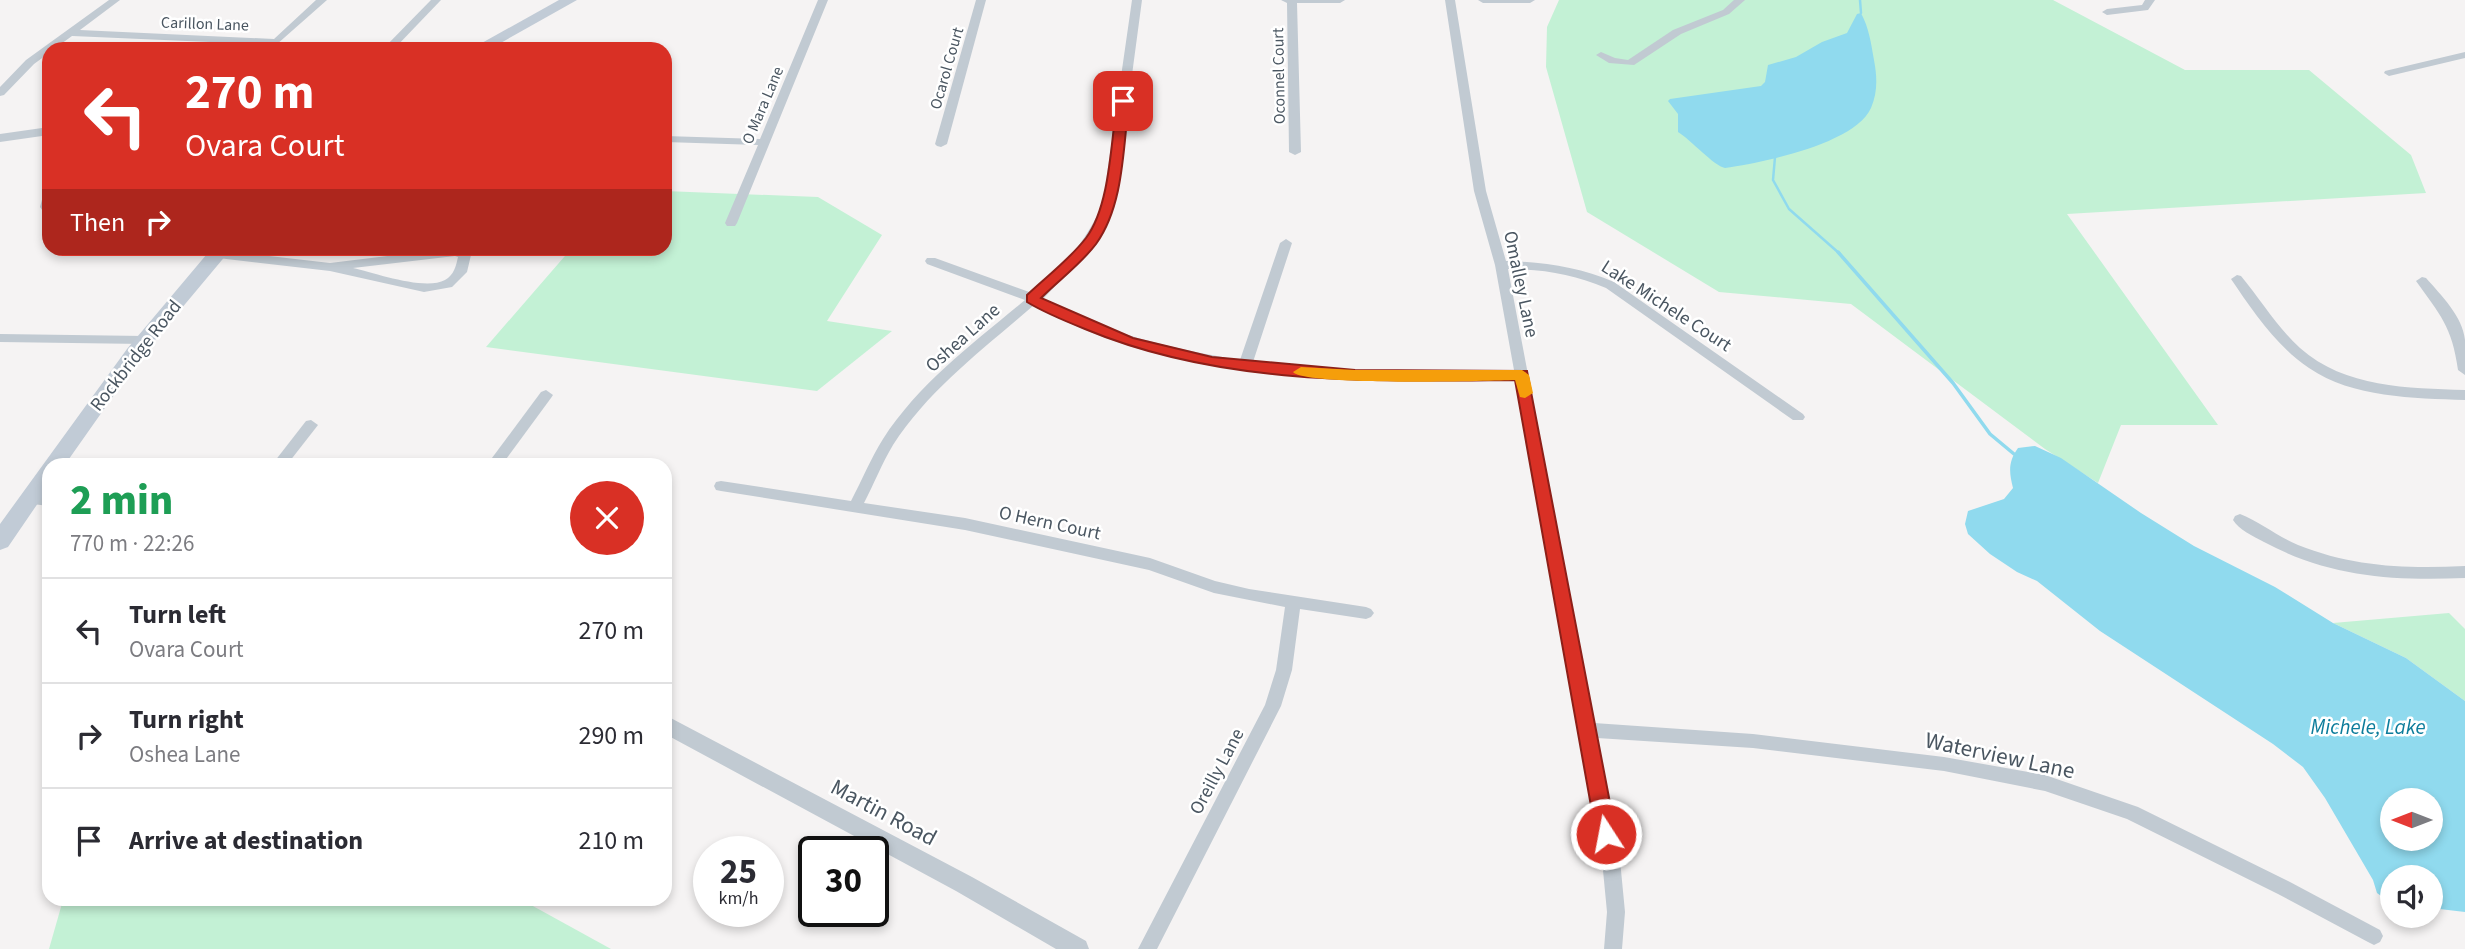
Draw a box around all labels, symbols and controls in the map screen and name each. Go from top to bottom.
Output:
street label: Carillon Lane [161,11,249,37]
street label: Ocarol Court [925,24,969,112]
street label: Oconnel Court [1267,27,1291,124]
text: 270 m [185,58,314,128]
street label: O Mara Lane [737,63,789,148]
icon: left [70,70,161,161]
pin [1093,71,1153,131]
icon: arrive [1104,82,1142,120]
text: Ovara Court [185,123,345,169]
icon: right [139,203,177,241]
text: Then [70,204,125,241]
street label: Omalley Lane [1496,228,1545,340]
street label: Lake Michele Court [1596,254,1737,359]
street label: Rockbridge Road [84,295,188,417]
street label: Oshea Lane [920,297,1006,379]
text: 2 min [70,471,173,531]
button: close [570,481,644,555]
street label: O Hern Court [996,500,1104,548]
text: 770 m · 22:26 [70,527,194,560]
text: Turn left [129,596,226,633]
icon: left [70,612,108,650]
text: 270 m [578,612,644,649]
text: Ovara Court [129,633,244,666]
text: Turn right [129,701,244,738]
water label: Michele, Lake [2311,712,2425,742]
icon: right [70,717,108,755]
text: 290 m [578,717,644,754]
street label: Oreilly Lane [1183,724,1251,820]
street label: Waterview Lane [1922,724,2078,787]
text: Oshea Lane [129,738,240,771]
street label: Martin Road [825,771,943,854]
north arrow [2380,788,2443,850]
map controls [2380,788,2443,928]
position arrow [1569,797,1643,871]
icon: arrive [70,822,108,860]
text: Arrive at destination [129,822,363,859]
text: 210 m [578,822,644,859]
speed limit sign: 30 [798,836,889,927]
text: 25 [720,847,757,897]
button: sound [2380,865,2443,928]
text: km/h [719,886,758,911]

